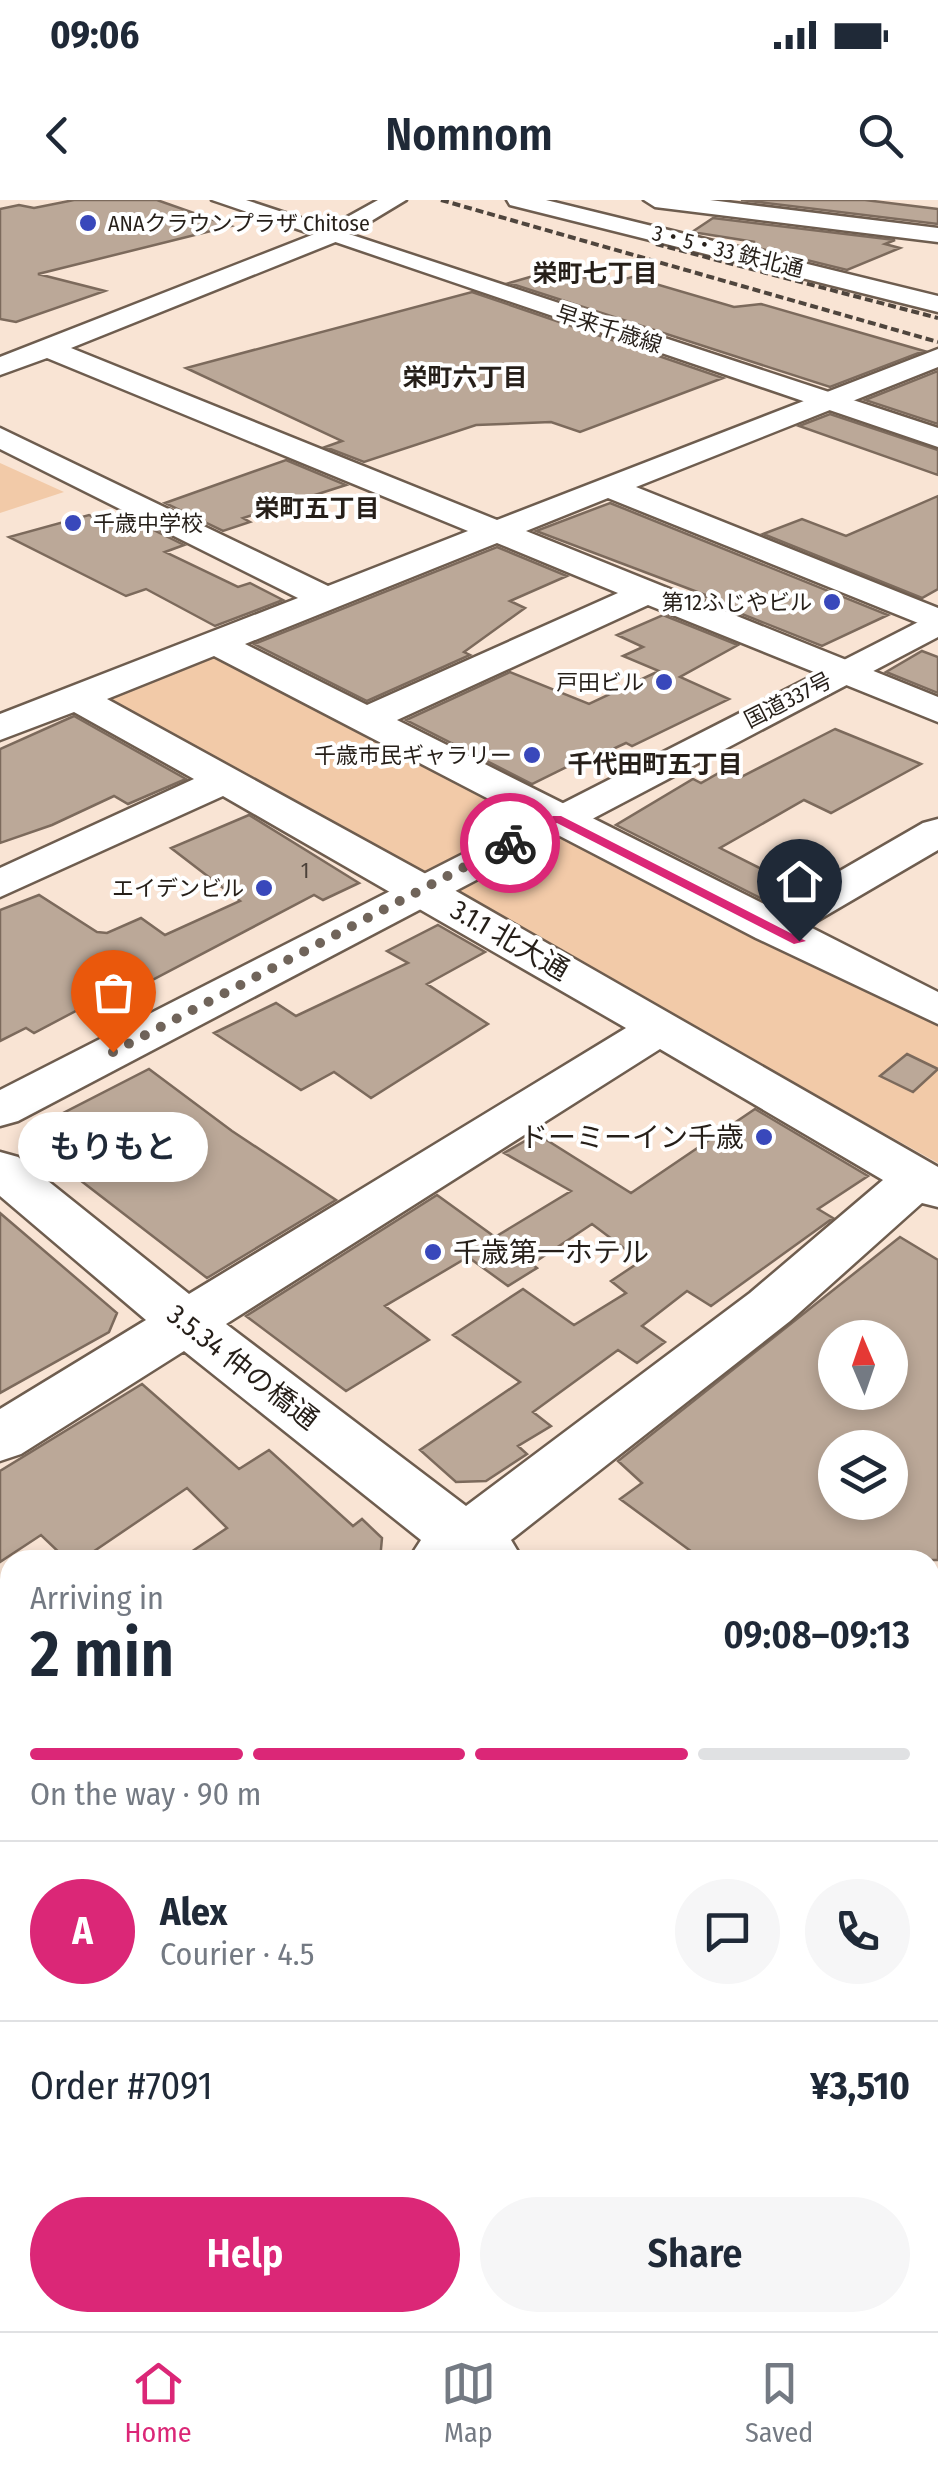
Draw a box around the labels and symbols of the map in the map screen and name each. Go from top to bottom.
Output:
place label: ANAクラウンプラザ Chitose [108,210,370,237]
marker: ANAクラウンプラザ Chitose [77,212,99,234]
street label: 3・5・33 鉄北通 [650,219,806,283]
district label: 栄町七丁目 [532,259,658,289]
street label: 早来千歳線 [553,299,665,359]
district label: 栄町六丁目 [402,363,528,393]
district label: 栄町五丁目 [254,494,380,524]
place label: 千歳中学校 [93,510,203,537]
marker: 千歳中学校 [62,512,84,534]
place label: 第12ふじやビル [662,589,812,616]
marker: 第12ふじやビル [821,591,843,613]
street label: 国道337号 [740,666,836,734]
place label: 戸田ビル [556,669,644,696]
marker: 戸田ビル [653,671,675,693]
place label: 千歳市民ギャラリー [314,742,512,769]
marker: 千歳市民ギャラリー [521,744,543,766]
district label: 千代田町五丁目 [567,750,743,780]
courier [460,793,560,893]
pin [757,839,842,942]
house number: 1 [301,857,309,884]
place label: エイデンビル [112,875,244,902]
marker: エイデンビル [253,877,275,899]
street label: 3.1.1 北大通 [445,893,575,987]
pin [71,950,156,1053]
callout: もりもと [18,1112,208,1182]
place label: ドーミーイン千歳 [520,1121,744,1154]
marker: ドーミーイン千歳 [753,1126,775,1148]
place label: 千歳第一ホテル [453,1236,649,1269]
marker: 千歳第一ホテル [422,1241,444,1263]
street label: 3.5.34 仲の橋通 [161,1298,325,1436]
north arrow [818,1320,908,1410]

